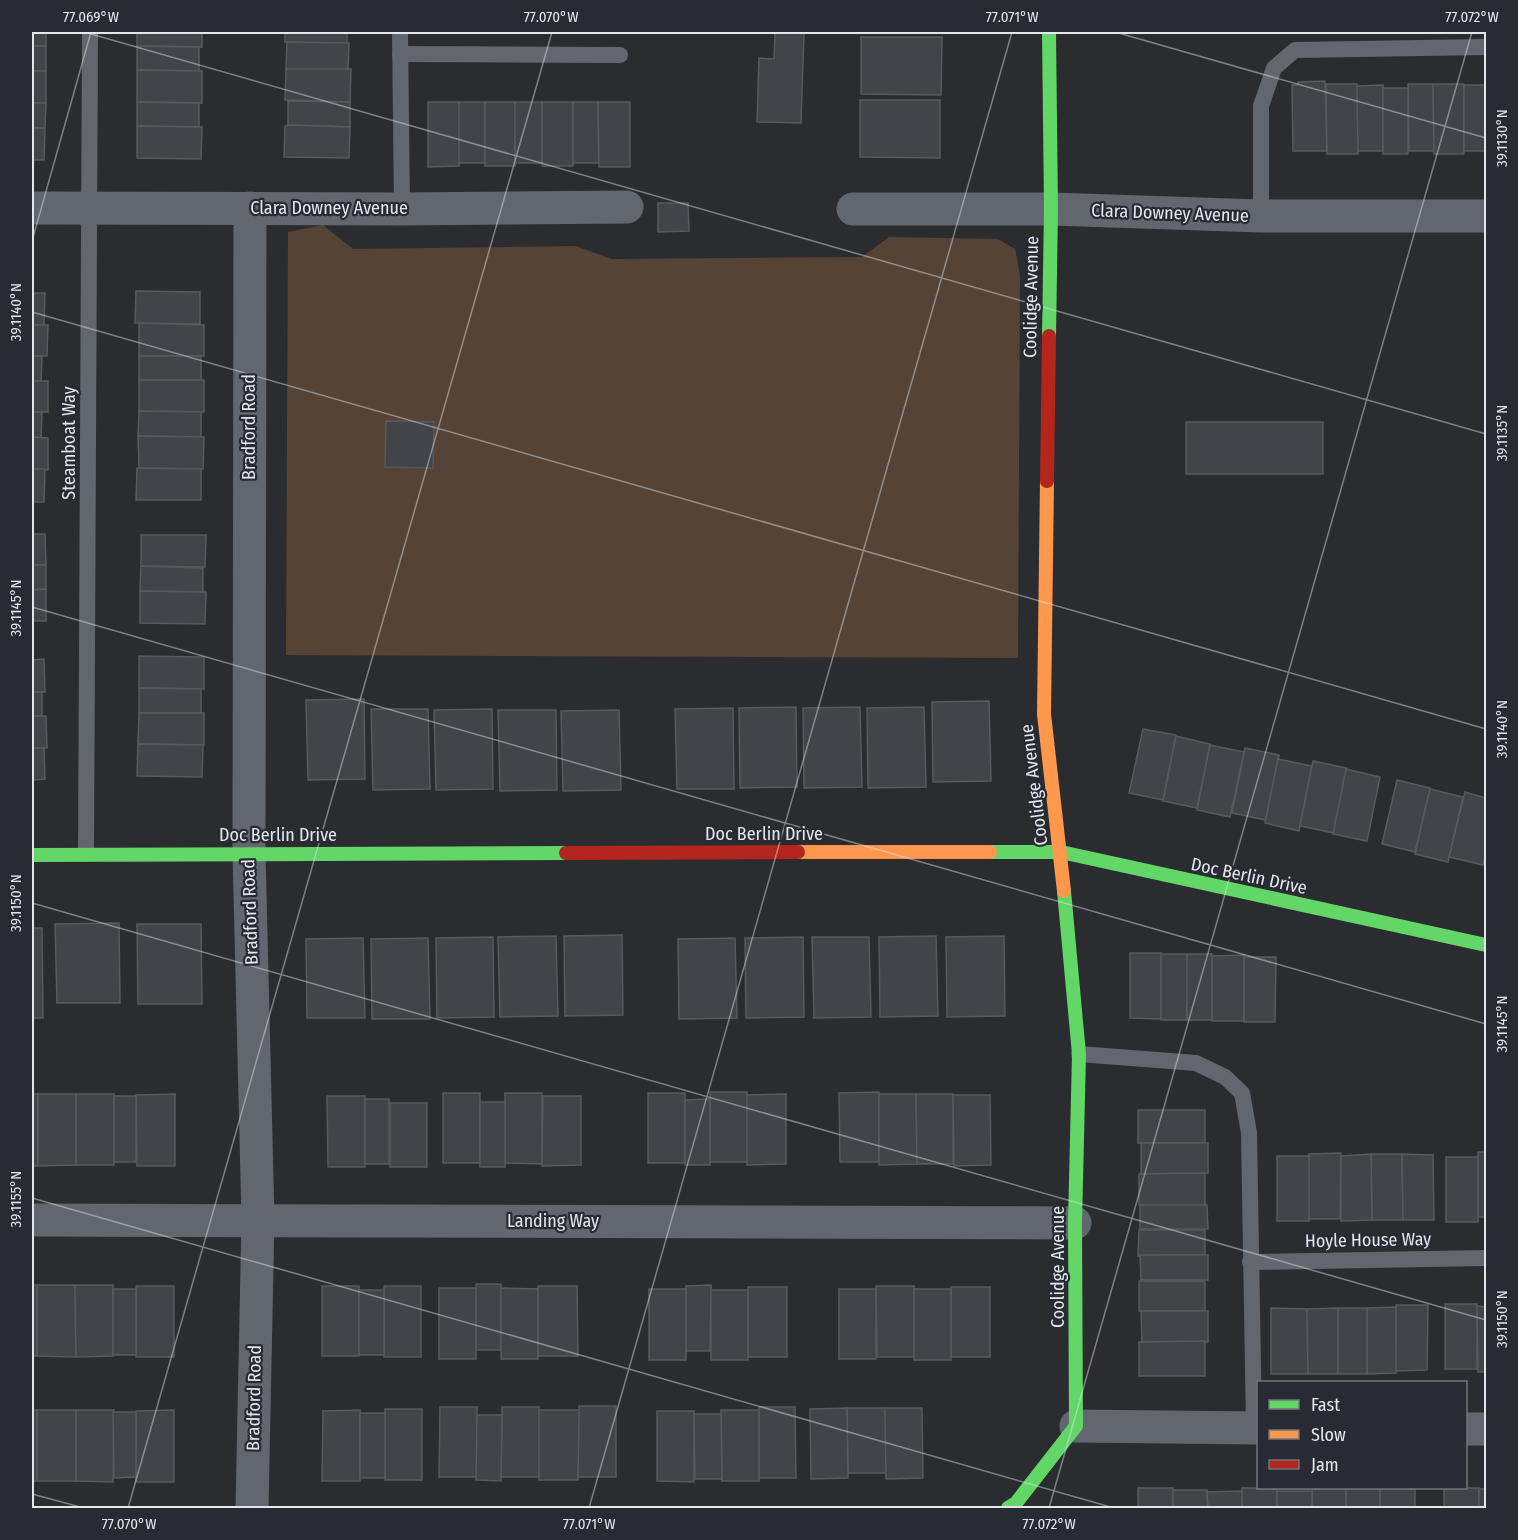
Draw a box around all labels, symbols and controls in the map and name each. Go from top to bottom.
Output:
text: 77.069°W [63,8,119,26]
text: 77.070°W [524,8,578,26]
text: 77.071°W [986,8,1038,26]
text: 77.072°W [1445,8,1499,26]
text: 39.1130°N [1493,109,1511,167]
street label: Clara Downey Avenue [250,197,408,219]
street label: Clara Downey Avenue [1091,199,1249,227]
street label: Coolidge Avenue [1019,236,1043,358]
text: 39.1140°N [7,283,25,341]
street label: Bradford Road [238,374,260,480]
street label: Steamboat Way [58,386,80,500]
text: 39.1135°N [1493,405,1511,461]
text: 39.1145°N [7,579,25,637]
text: 39.1140°N [1493,700,1511,758]
street label: Coolidge Avenue [1016,723,1052,847]
street label: Doc Berlin Drive [705,823,823,845]
street label: Doc Berlin Drive [219,824,337,846]
street label: Doc Berlin Drive [1189,853,1309,899]
street label: Bradford Road [237,859,263,965]
text: 39.1150°N [7,874,25,932]
text: 39.1145°N [1493,995,1511,1053]
text: 39.1155°N [7,1171,25,1227]
street label: Coolidge Avenue [1047,1206,1069,1328]
street label: Landing Way [507,1210,599,1232]
street label: Hoyle House Way [1305,1228,1431,1252]
text: 39.1150°N [1493,1290,1511,1348]
street label: Bradford Road [242,1345,266,1451]
legend [1257,1381,1467,1489]
text: Fast [1311,1394,1340,1416]
text: Slow [1311,1424,1346,1446]
text: Jam [1311,1454,1339,1476]
text: 77.070°W [102,1515,156,1533]
text: 77.071°W [563,1515,615,1533]
text: 77.072°W [1022,1515,1076,1533]

